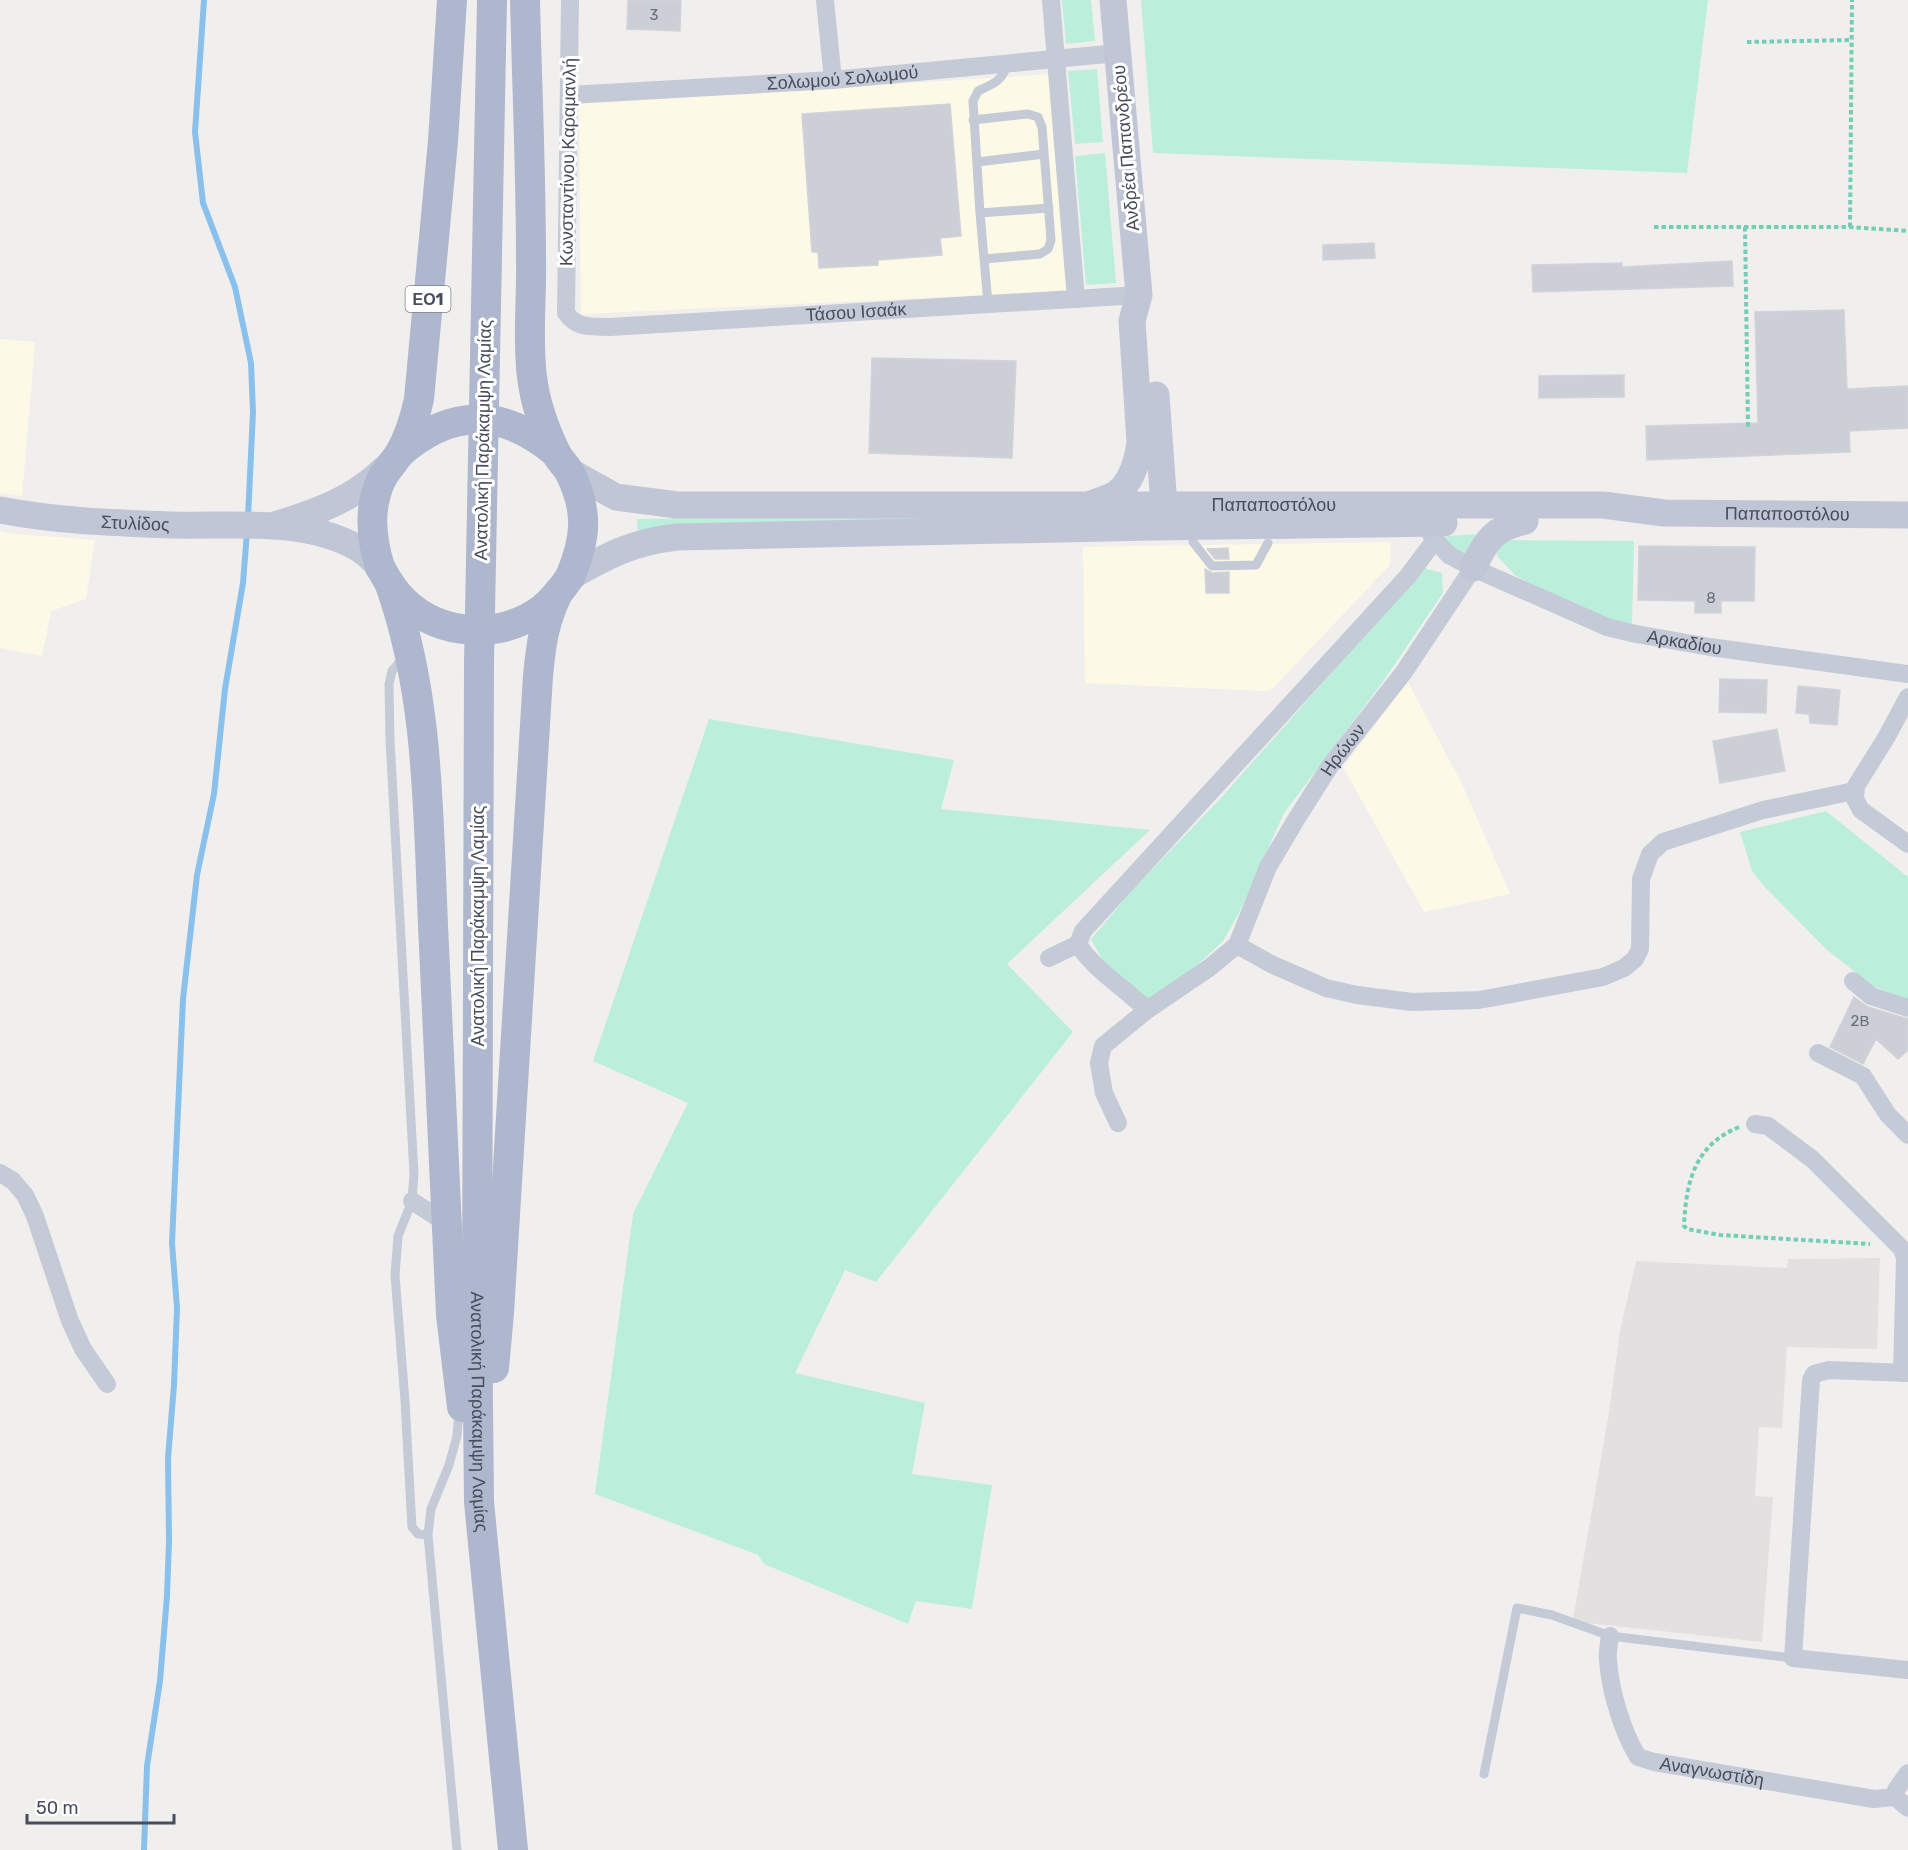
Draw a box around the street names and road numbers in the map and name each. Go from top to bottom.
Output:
street label: Κωνσταντίνου Καραμανλή [555,58,581,266]
street label: Σολωμού Σολωμού [766,61,919,95]
street label: Ανδρέα Παπανδρέου [1108,64,1144,232]
road number: ΕΟ1 [406,286,450,312]
street label: Τάσου Ισαάκ [805,298,908,326]
street label: Ανατολική Παράκαμψη Λαμίας [470,319,496,561]
street label: Παπαποστόλου [1211,494,1336,516]
street label: Παπαποστόλου [1725,502,1850,526]
street label: Στυλίδος [100,511,170,536]
street label: Αρκαδίου [1645,625,1723,659]
street label: Ηρώων [1316,719,1370,780]
street label: Ανατολική Παράκαμψη Λαμίας [467,805,489,1046]
street label: Ανατολική Παράκαμψη Λαμίας [466,1291,493,1534]
street label: Αναγνωστίδη [1658,1752,1766,1791]

